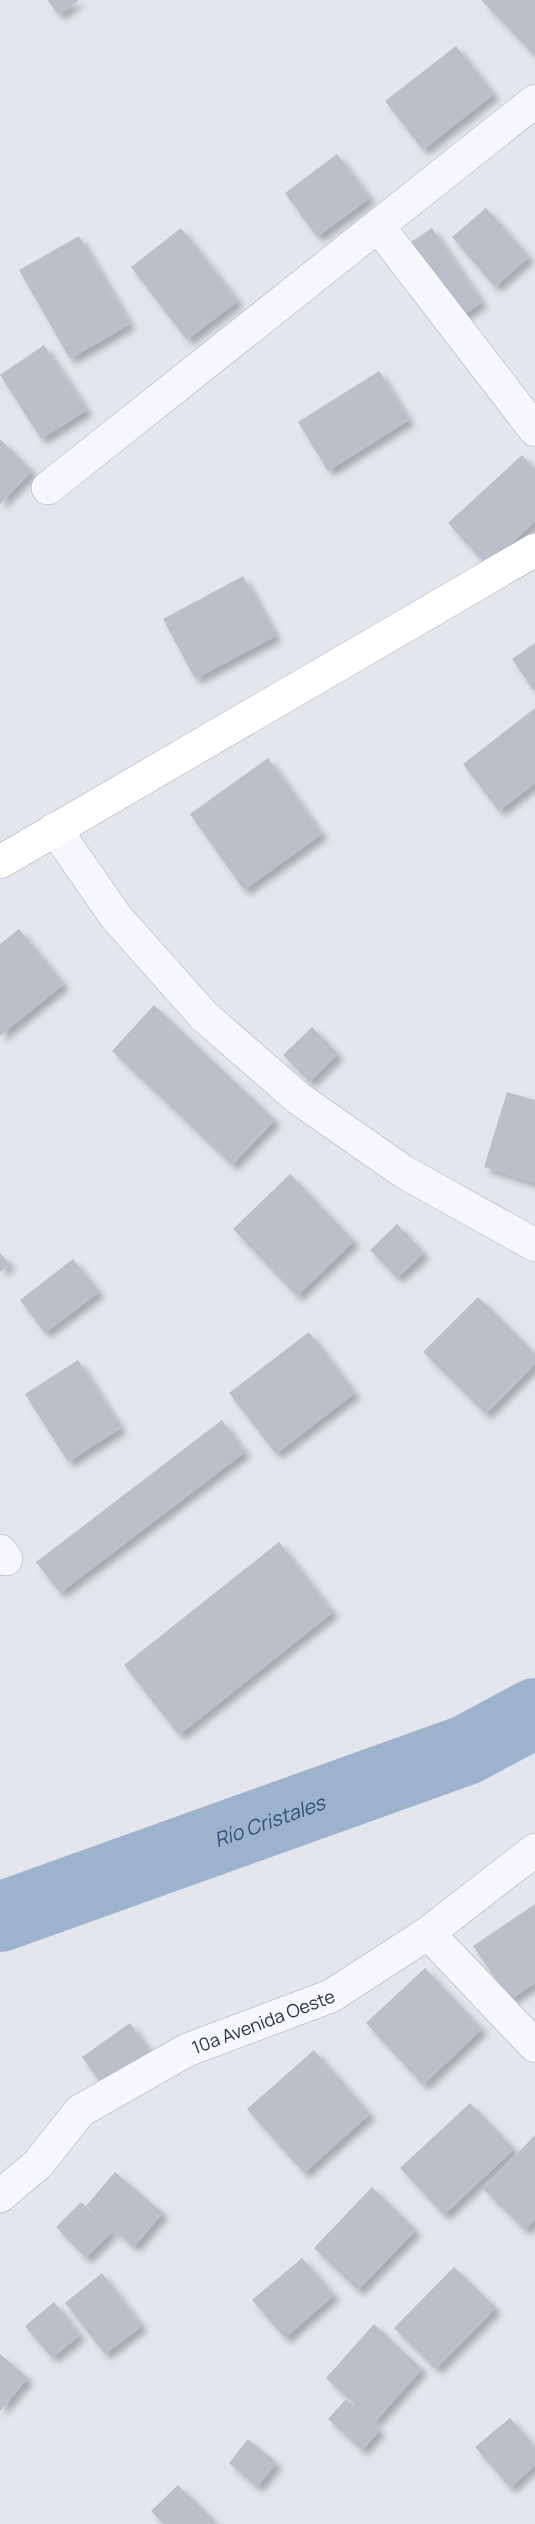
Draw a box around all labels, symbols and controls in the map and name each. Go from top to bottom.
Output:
water label: Río Cristales [210,1788,330,1853]
street label: 10a Avenida Oeste [188,1984,338,2059]

